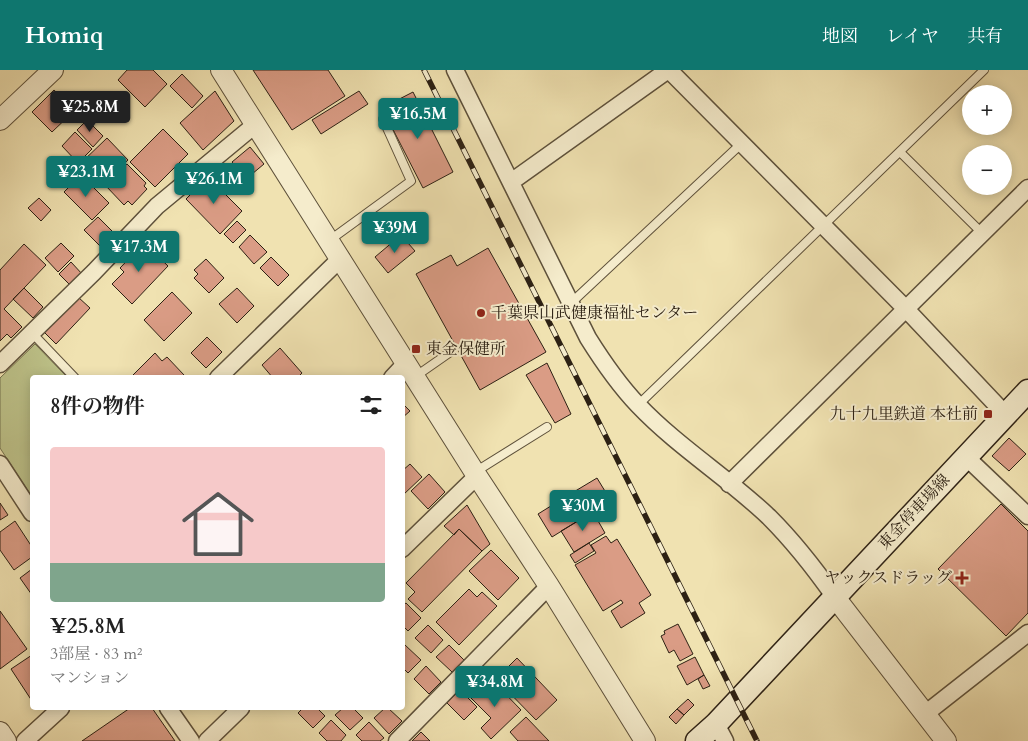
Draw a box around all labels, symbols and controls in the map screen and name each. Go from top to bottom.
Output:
text: Homiq [25,19,104,52]
text: 地図 [822,24,858,49]
text: レイヤ [886,24,939,49]
text: 共有 [967,24,1003,49]
map controls [962,85,1012,195]
button: + [962,85,1012,135]
pin: ¥25.8M [49,90,131,133]
text: ¥25.8M [61,96,119,118]
pin: ¥16.5M [377,98,459,140]
text: ¥16.5M [389,103,447,125]
button: − [962,145,1012,195]
pin: ¥23.1M [45,156,127,198]
text: ¥23.1M [57,161,115,183]
pin: ¥26.1M [173,162,255,205]
text: ¥26.1M [185,168,243,190]
pin: ¥39M [365,212,425,254]
text: ¥39M [373,217,417,239]
pin: ¥17.3M [98,230,180,273]
text: ¥17.3M [110,236,168,258]
place label: 千葉県山武健康福祉センター [491,302,698,324]
marker: 千葉県山武健康福祉センター [475,307,487,319]
place label: 東金保健所 [426,338,506,360]
marker: 東金保健所 [410,343,422,355]
icon: filters [357,391,385,419]
text: 8件の物件 [50,392,145,421]
place label: 九十九里鉄道 本社前 [830,403,978,425]
marker: 九十九里鉄道 本社前 [982,408,994,420]
street label: 東金停車場線 [873,469,955,555]
icon: home [173,479,263,569]
pin: ¥30M [553,490,613,532]
text: ¥30M [561,495,605,517]
place label: ヤックスドラッグ [824,567,952,589]
marker: ヤックスドラッグ [956,572,968,584]
text: ¥25.8M [50,612,126,641]
text: 3部屋 · 83 m² [50,643,142,665]
pin: ¥34.8M [454,666,536,708]
text: マンション [50,667,129,689]
text: ¥34.8M [466,671,524,693]

